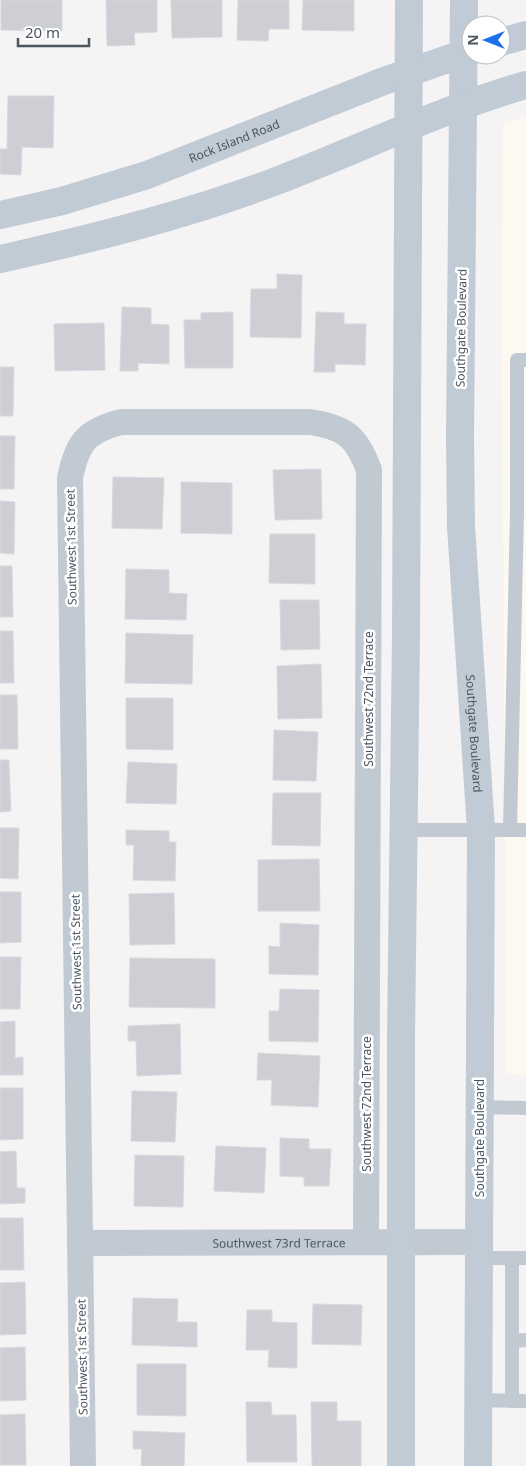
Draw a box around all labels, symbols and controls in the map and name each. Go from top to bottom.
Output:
scale bar [18,15,89,47]
north arrow [461,15,511,65]
text: 20 m [25,22,60,42]
text: N [463,34,482,46]
street label: Rock Island Road [186,115,282,166]
street label: Southgate Boulevard [451,269,471,387]
street label: Southwest 1st Street [61,488,81,605]
street label: Southwest 72nd Terrace [360,631,377,767]
street label: Southgate Boulevard [462,674,487,793]
street label: Southwest 1st Street [66,893,86,1010]
street label: Southwest 72nd Terrace [358,1036,375,1172]
street label: Southgate Boulevard [471,1079,488,1197]
street label: Southwest 73rd Terrace [212,1234,346,1251]
street label: Southwest 1st Street [72,1298,92,1415]

